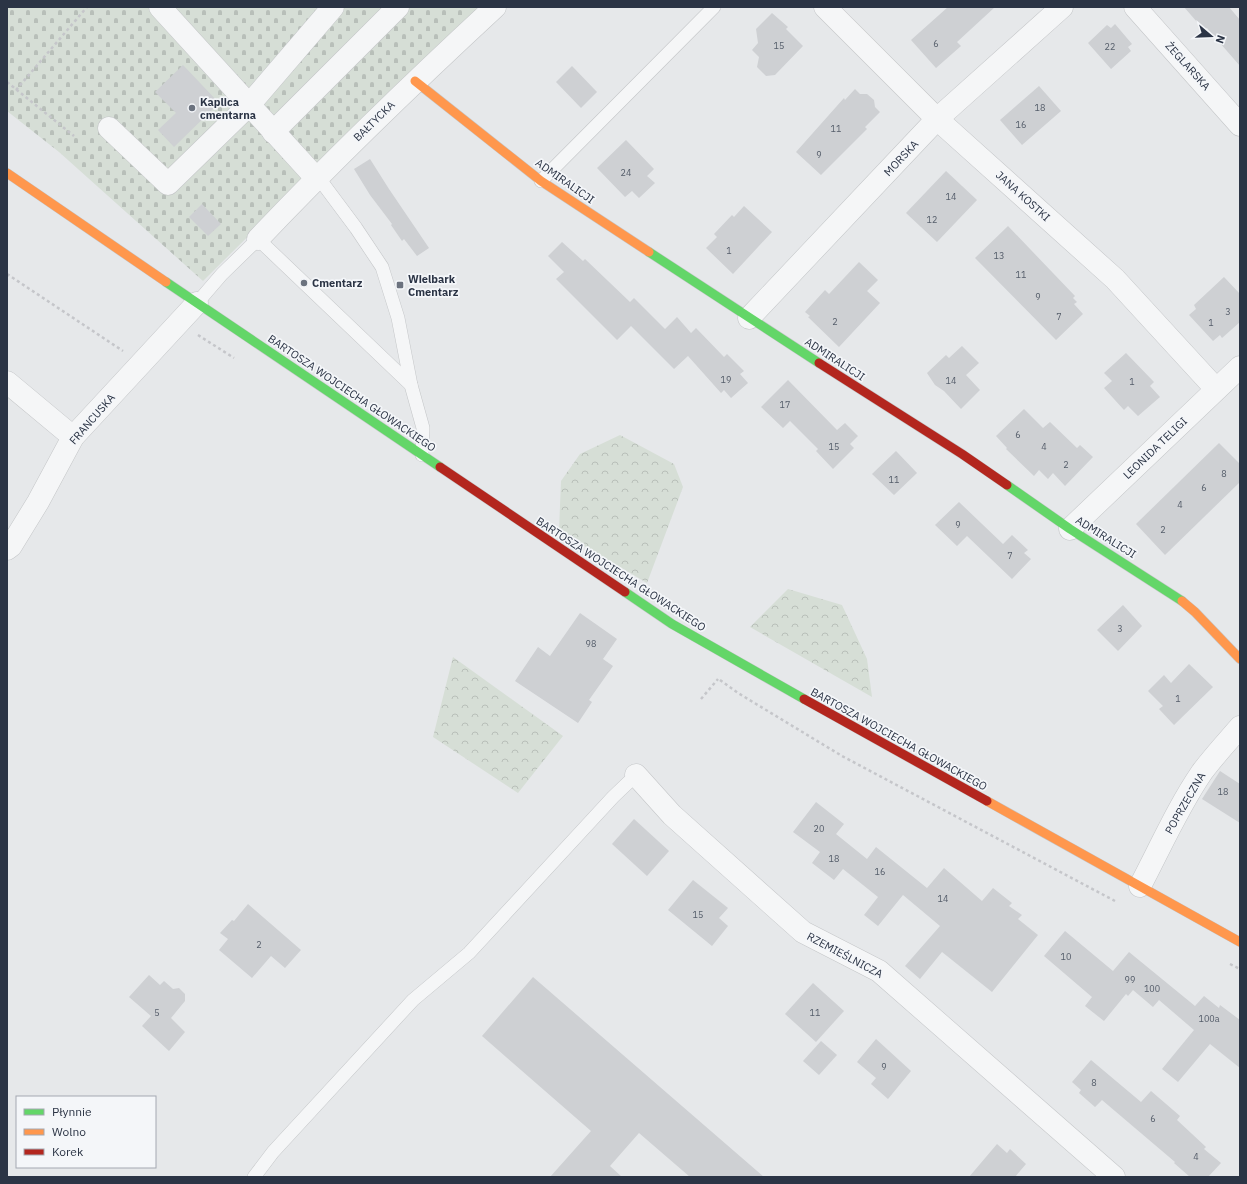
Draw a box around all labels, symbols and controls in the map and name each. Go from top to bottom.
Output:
north arrow [1191,16,1231,56]
text: N [1213,33,1228,45]
house number: 6 [933,38,939,49]
street label: ŻEGLARSKA [1162,39,1214,93]
house number: 15 [774,40,784,51]
house number: 22 [1105,41,1115,52]
place label: Kaplica cmentarna [200,95,256,122]
street label: BAŁTYCKA [350,98,398,144]
house number: 18 [1035,102,1045,113]
marker: Kaplica cmentarna [187,103,197,113]
house number: 16 [1016,119,1026,130]
house number: 11 [831,123,841,134]
street label: MORSKA [881,137,921,179]
house number: 9 [816,149,822,160]
street label: ADMIRALICJI [533,156,597,206]
house number: 24 [621,167,631,178]
street label: JANA KOSTKI [993,168,1053,224]
house number: 14 [946,191,956,202]
house number: 12 [927,214,937,225]
house number: 1 [726,245,732,256]
house number: 13 [994,250,1004,261]
house number: 11 [1016,269,1026,280]
place label: Wielbark Cmentarz [408,272,459,299]
place label: Cmentarz [312,276,363,290]
marker: Cmentarz [299,278,309,288]
marker: Wielbark Cmentarz [395,280,405,290]
house number: 9 [1035,291,1041,302]
house number: 3 [1225,306,1231,317]
house number: 7 [1056,311,1062,322]
house number: 2 [832,316,838,327]
house number: 1 [1208,317,1214,328]
street label: BARTOSZA WOJCIECHA GŁOWACKIEGO [265,331,439,455]
street label: ADMIRALICJI [802,334,868,384]
house number: 19 [721,374,731,385]
house number: 14 [946,375,956,386]
house number: 1 [1129,376,1135,387]
street label: FRANCUSKA [66,391,118,447]
house number: 17 [780,399,790,410]
street label: LEONIDA TELIGI [1120,414,1190,482]
house number: 6 [1015,429,1021,440]
house number: 15 [829,441,839,452]
house number: 4 [1041,441,1047,452]
house number: 2 [1063,459,1069,470]
house number: 8 [1221,468,1227,479]
house number: 11 [889,474,899,485]
house number: 6 [1201,482,1207,493]
house number: 4 [1177,499,1183,510]
street label: ADMIRALICJI [1073,513,1139,561]
street label: BARTOSZA WOJCIECHA GŁOWACKIEGO [534,514,709,634]
house number: 9 [955,519,961,530]
house number: 2 [1160,524,1166,535]
house number: 7 [1007,550,1013,561]
house number: 3 [1117,623,1123,634]
house number: 98 [586,638,596,649]
street label: BARTOSZA WOJCIECHA GŁOWACKIEGO [808,685,990,794]
house number: 1 [1175,693,1181,704]
street label: POPRZECZNA [1162,770,1208,836]
house number: 18 [1218,786,1228,797]
house number: 20 [814,823,824,834]
house number: 18 [829,853,839,864]
house number: 16 [875,866,885,877]
house number: 14 [938,893,948,904]
house number: 15 [693,909,703,920]
street label: RZEMIEŚLNICZA [805,929,885,981]
house number: 2 [256,939,262,950]
house number: 10 [1061,951,1071,962]
house number: 99 [1125,974,1135,985]
house number: 100 [1144,983,1160,994]
house number: 5 [154,1007,160,1018]
house number: 11 [810,1007,820,1018]
house number: 100a [1198,1013,1220,1024]
house number: 9 [881,1061,887,1072]
house number: 8 [1091,1077,1097,1088]
legend [16,1096,156,1168]
text: Płynnie [52,1104,92,1119]
house number: 6 [1150,1113,1156,1124]
text: Wolno [52,1124,86,1139]
text: Korek [52,1144,84,1159]
house number: 4 [1193,1151,1199,1162]

